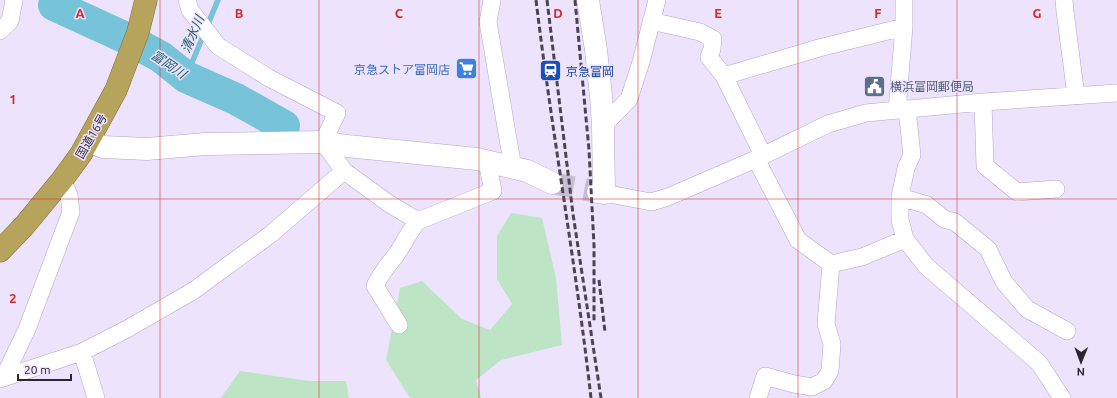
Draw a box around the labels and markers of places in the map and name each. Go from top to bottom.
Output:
supermarket icon: 京急ストア富岡店 [453,56,479,82]
station icon: 京急富岡 [538,58,564,84]
place label: 京急ストア富岡店 [354,63,450,76]
place label: 京急富岡 [566,65,614,78]
public building icon: 横浜富岡郵便局 [861,73,887,99]
place label: 横浜富岡郵便局 [890,80,974,93]

